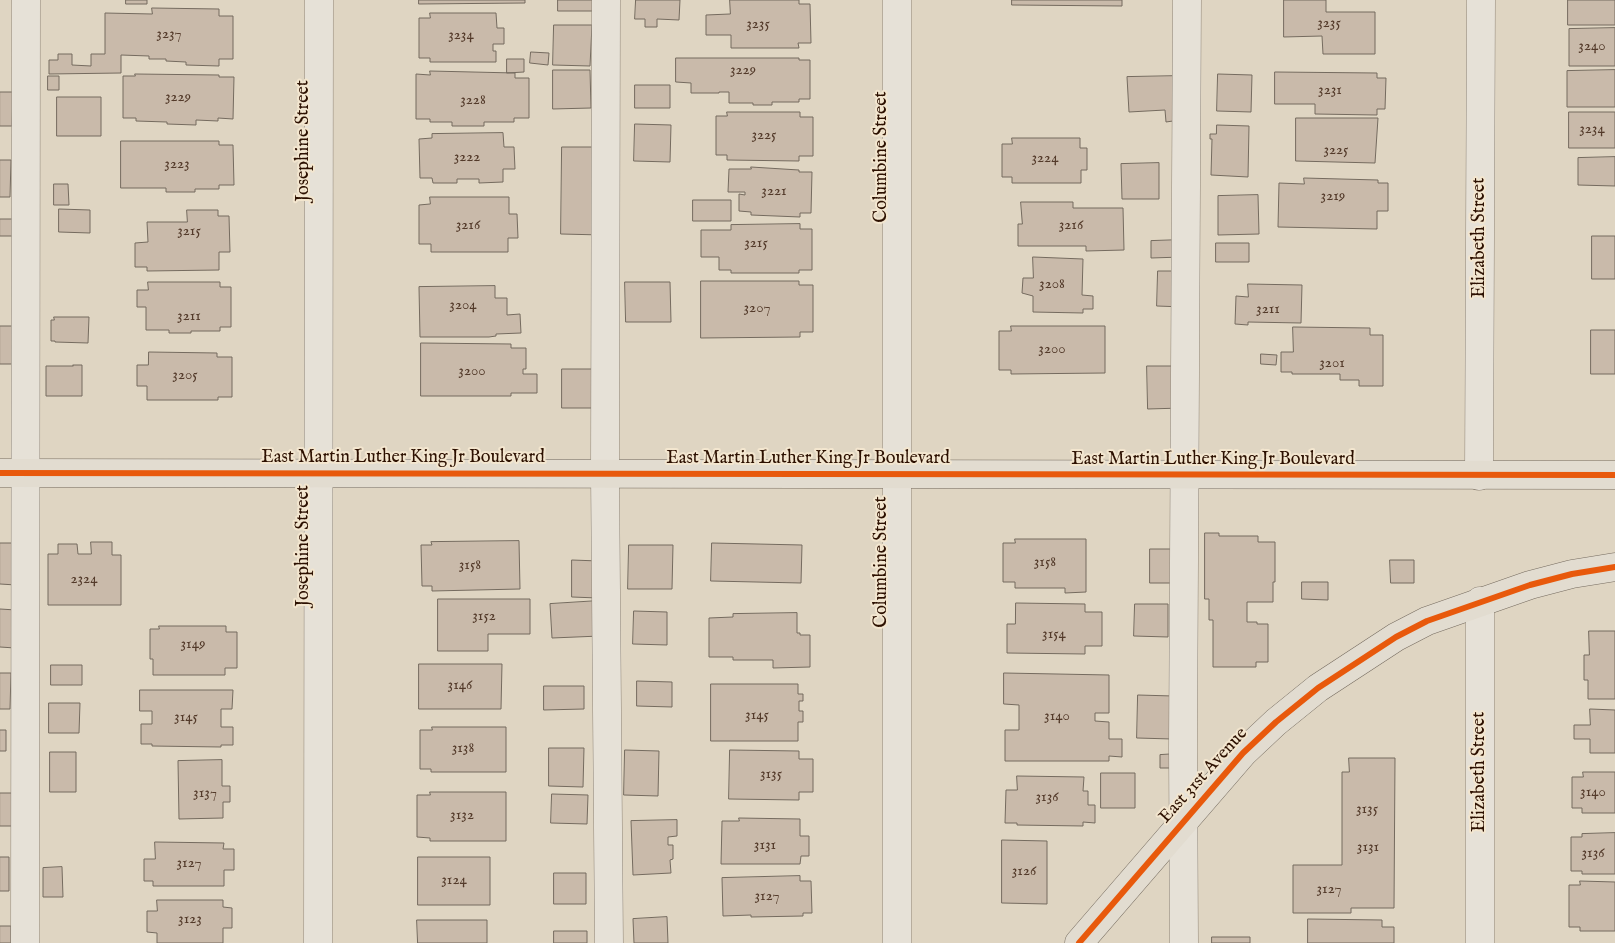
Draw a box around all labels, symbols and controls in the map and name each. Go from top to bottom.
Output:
house number: 3235 [1317,15,1341,33]
house number: 3235 [746,16,770,34]
house number: 3237 [156,26,182,44]
house number: 3234 [448,27,474,45]
house number: 3240 [1578,38,1606,56]
house number: 3229 [730,62,756,80]
street label: Josephine Street [293,80,315,202]
house number: 3231 [1318,82,1342,100]
house number: 3229 [165,89,191,107]
street label: Columbine Street [871,91,893,223]
house number: 3228 [460,92,486,110]
house number: 3234 [1579,121,1605,139]
house number: 3225 [751,127,777,145]
house number: 3225 [1323,142,1349,160]
house number: 3222 [454,149,480,167]
house number: 3224 [1031,150,1059,168]
house number: 3223 [164,156,190,174]
street label: Elizabeth Street [1469,178,1491,298]
house number: 3221 [761,183,787,201]
house number: 3219 [1321,188,1345,206]
house number: 3216 [456,217,480,235]
house number: 3216 [1059,217,1083,235]
house number: 3215 [177,223,201,241]
house number: 3215 [744,235,768,253]
house number: 3208 [1039,276,1065,294]
house number: 3204 [449,297,477,315]
house number: 3207 [743,300,771,318]
house number: 3211 [1256,301,1280,319]
house number: 3211 [177,308,201,326]
house number: 3200 [1038,341,1066,359]
house number: 3201 [1319,355,1345,373]
house number: 3200 [458,363,486,381]
house number: 3205 [172,367,198,385]
street label: East Martin Luther King Jr Boulevard [261,447,545,469]
street label: East Martin Luther King Jr Boulevard [666,448,950,470]
street label: East Martin Luther King Jr Boulevard [1071,449,1355,471]
street label: Josephine Street [293,485,315,607]
street label: Columbine Street [871,496,893,628]
house number: 3158 [1034,554,1056,572]
house number: 3158 [459,557,481,575]
house number: 2324 [70,571,98,589]
house number: 3152 [472,608,496,626]
house number: 3154 [1042,626,1066,644]
house number: 3149 [180,636,206,654]
house number: 3146 [448,677,472,695]
house number: 3145 [745,707,769,725]
house number: 3140 [1044,708,1070,726]
house number: 3145 [174,709,198,727]
street label: Elizabeth Street [1469,712,1491,832]
street label: East 31st Avenue [1155,724,1253,828]
house number: 3138 [452,740,474,758]
house number: 3135 [760,766,782,784]
house number: 3140 [1580,784,1606,802]
house number: 3137 [193,785,217,803]
house number: 3136 [1035,789,1059,807]
house number: 3135 [1356,801,1378,819]
house number: 3132 [450,807,474,825]
house number: 3131 [754,837,776,855]
house number: 3131 [1357,839,1379,857]
house number: 3136 [1581,845,1605,863]
house number: 3127 [176,855,202,873]
house number: 3126 [1012,863,1036,881]
house number: 3124 [441,872,467,890]
house number: 3127 [1316,881,1342,899]
house number: 3127 [754,888,780,906]
house number: 3123 [178,911,202,929]

